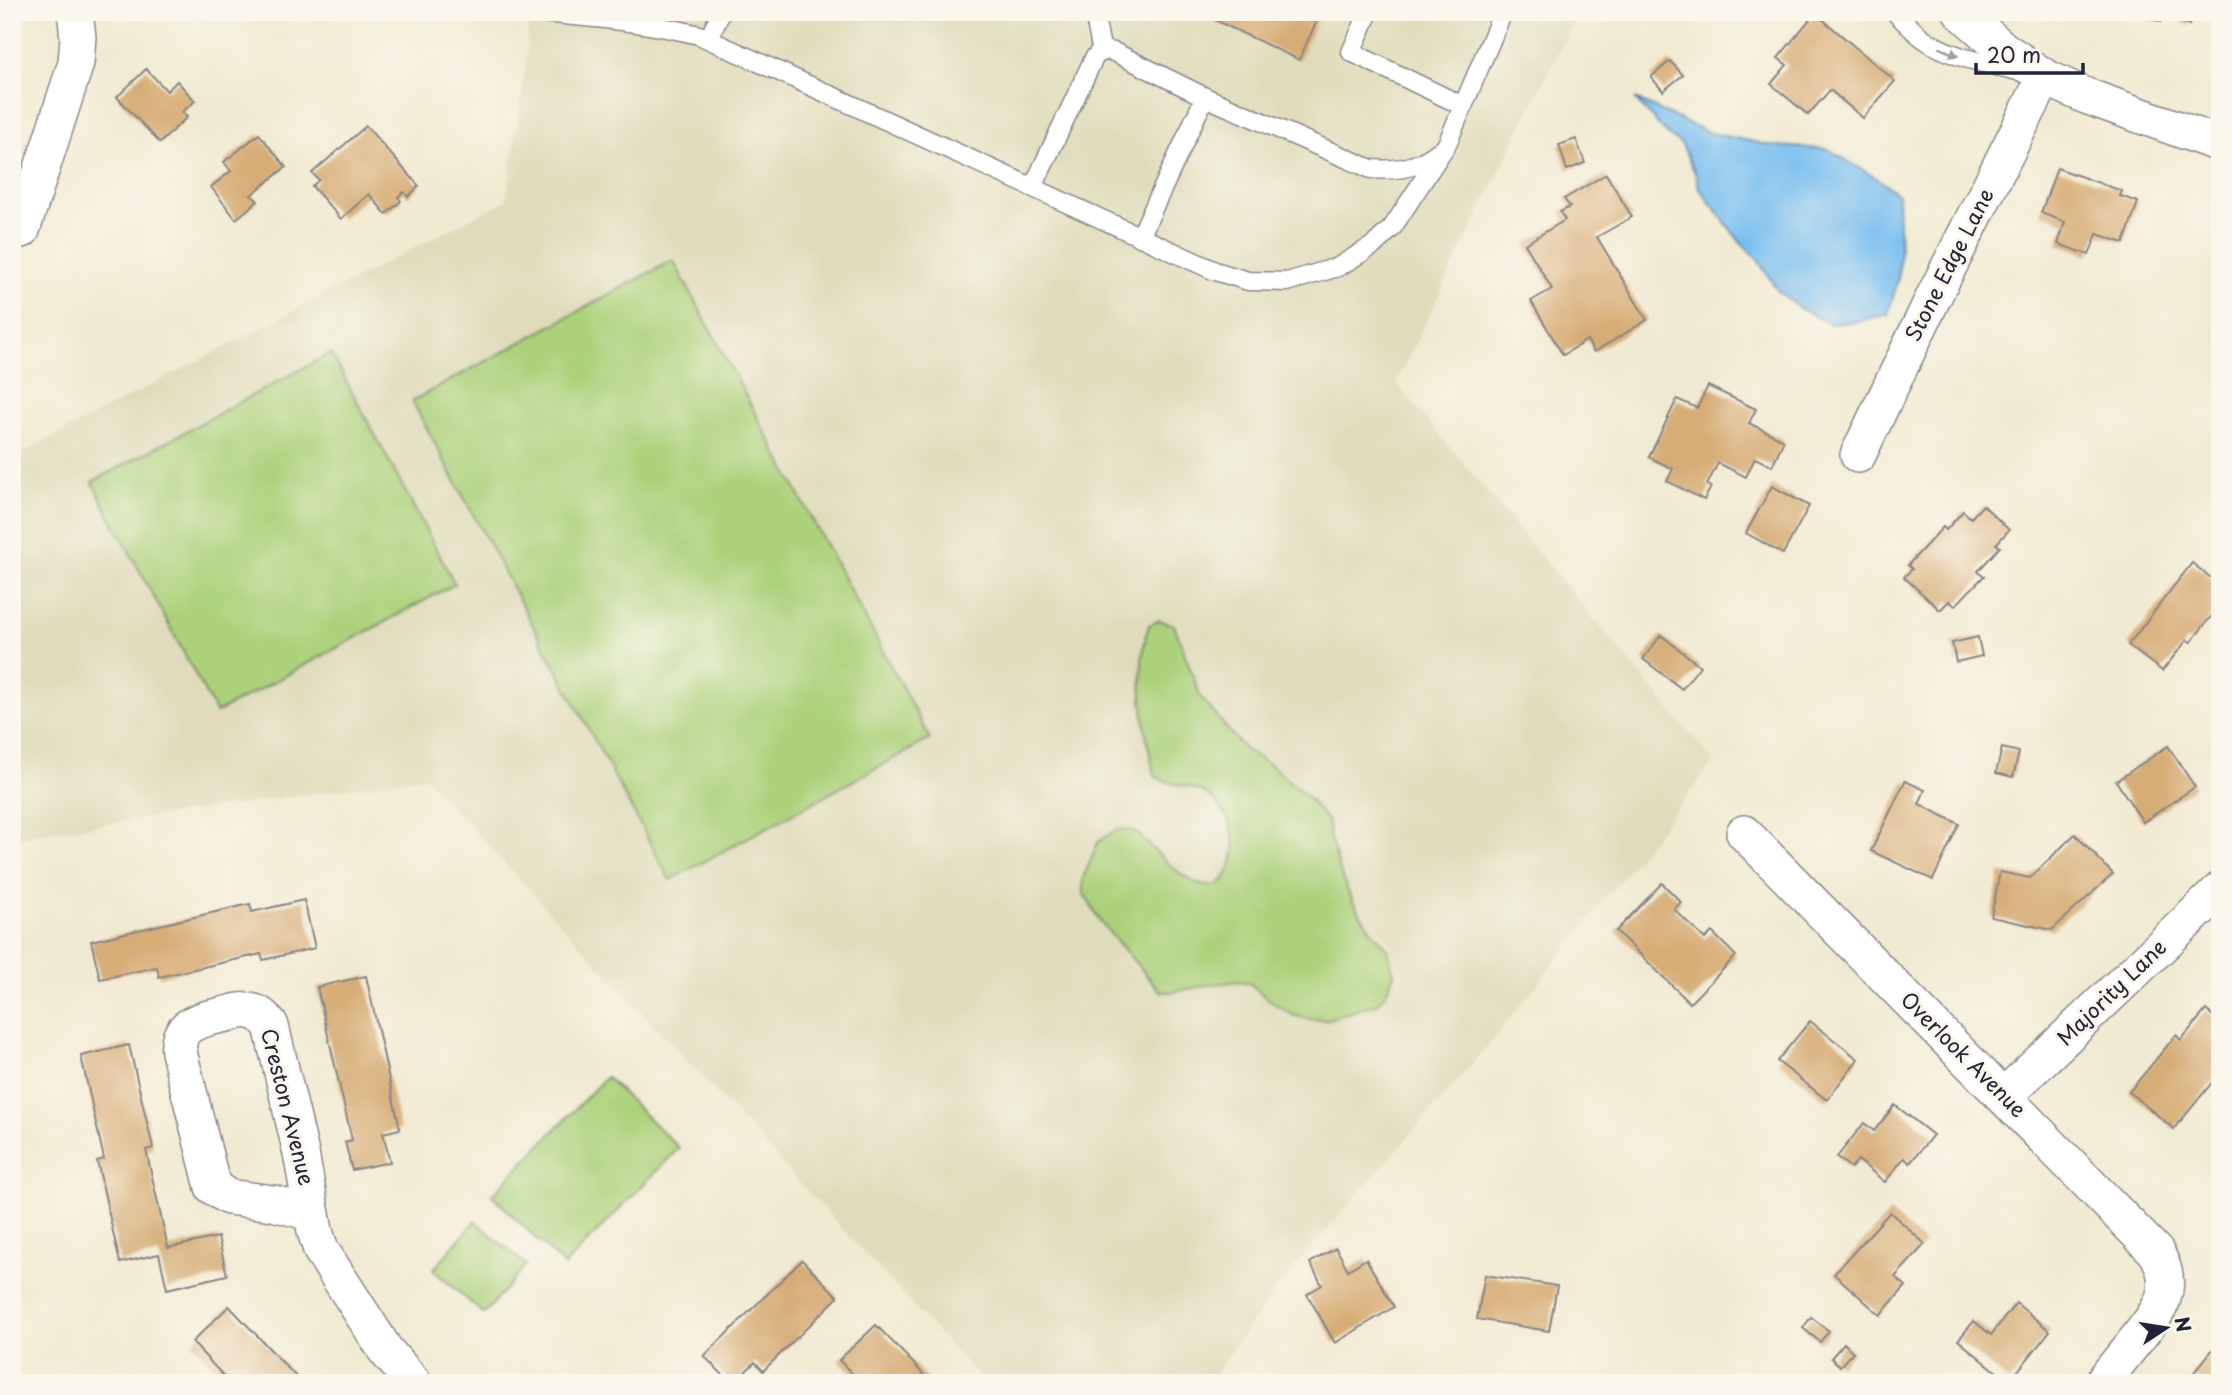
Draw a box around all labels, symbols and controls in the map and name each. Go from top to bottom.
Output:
scale bar [1976,32,2083,76]
text: 20 m [1987,38,2041,70]
one-way arrow [1939,47,1960,58]
street label: Stone Edge Lane [1896,182,2001,346]
street label: Majority Lane [2049,931,2173,1052]
street label: Overlook Avenue [1894,983,2035,1124]
street label: Creston Avenue [254,1025,324,1188]
north arrow [2130,1294,2200,1364]
text: N [2168,1314,2199,1335]

